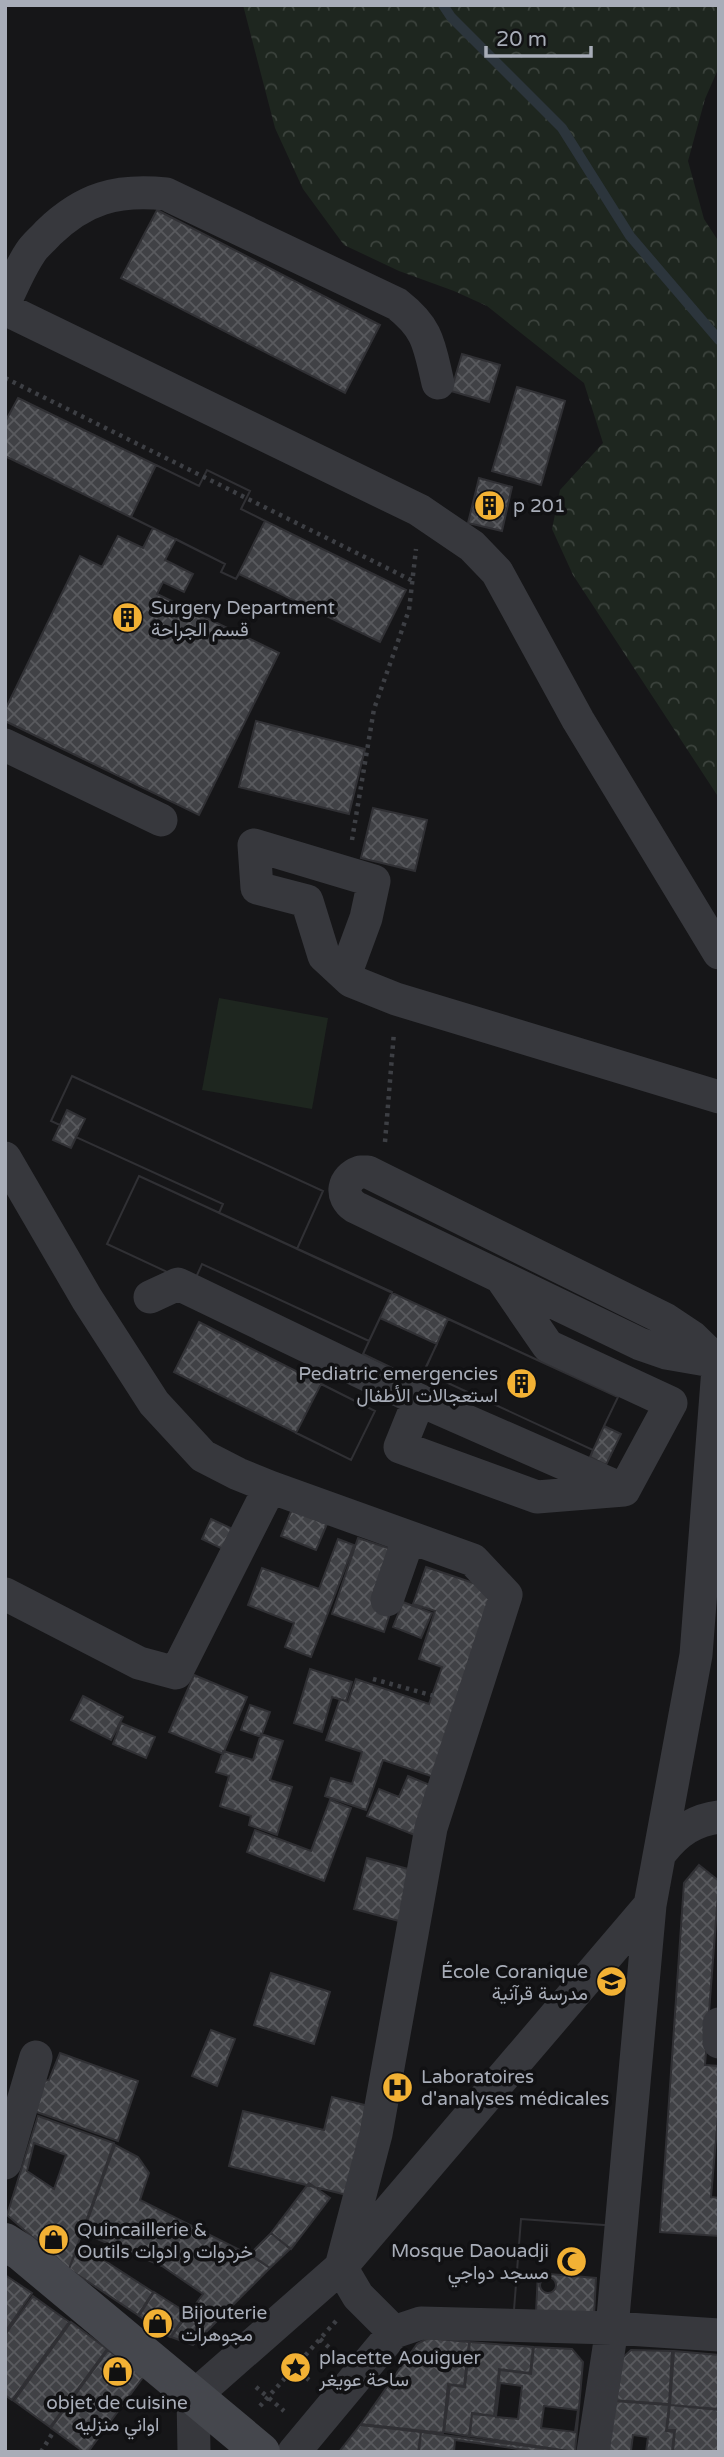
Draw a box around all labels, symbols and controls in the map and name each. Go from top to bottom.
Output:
scale bar [486,14,591,58]
text: 20 m [496,27,547,52]
building icon: p 201 [473,488,507,522]
place label: p 201 [513,495,566,517]
place label: Surgery Department قسم الجراحة [151,597,335,642]
building icon: Surgery Department قسم الجراحة [111,601,145,635]
place label: Pediatric emergencies استعجالات الأطفال [298,1363,498,1407]
building icon: Pediatric emergencies استعجالات الأطفال [504,1367,538,1401]
place label: École Coranique مدرسة قرآنية [441,1961,588,2005]
school or university icon: École Coranique مدرسة قرآنية [594,1965,628,1999]
place label: Laboratoires d'analyses médicales [421,2066,609,2110]
hospital icon: Laboratoires d'analyses médicales [381,2070,415,2104]
place label: Quincaillerie & Outils خردوات و ادوات [77,2219,253,2263]
shop icon: Quincaillerie & Outils خردوات و ادوات [37,2223,71,2257]
place label: Mosque Daouadji مسجد دواجي [391,2240,549,2288]
mosque icon: Mosque Daouadji مسجد دواجي [555,2244,589,2278]
place label: Bijouterie مجوهرات [181,2302,267,2346]
shop icon: Bijouterie مجوهرات [141,2306,175,2340]
place label: placette Aouiguer ساحة عويغر [318,2347,481,2391]
place icon: placette Aouiguer ساحة عويغر [279,2351,313,2385]
shop icon: objet de cuisine اواني منزليه [100,2354,134,2388]
place label: objet de cuisine اواني منزليه [46,2392,188,2440]

